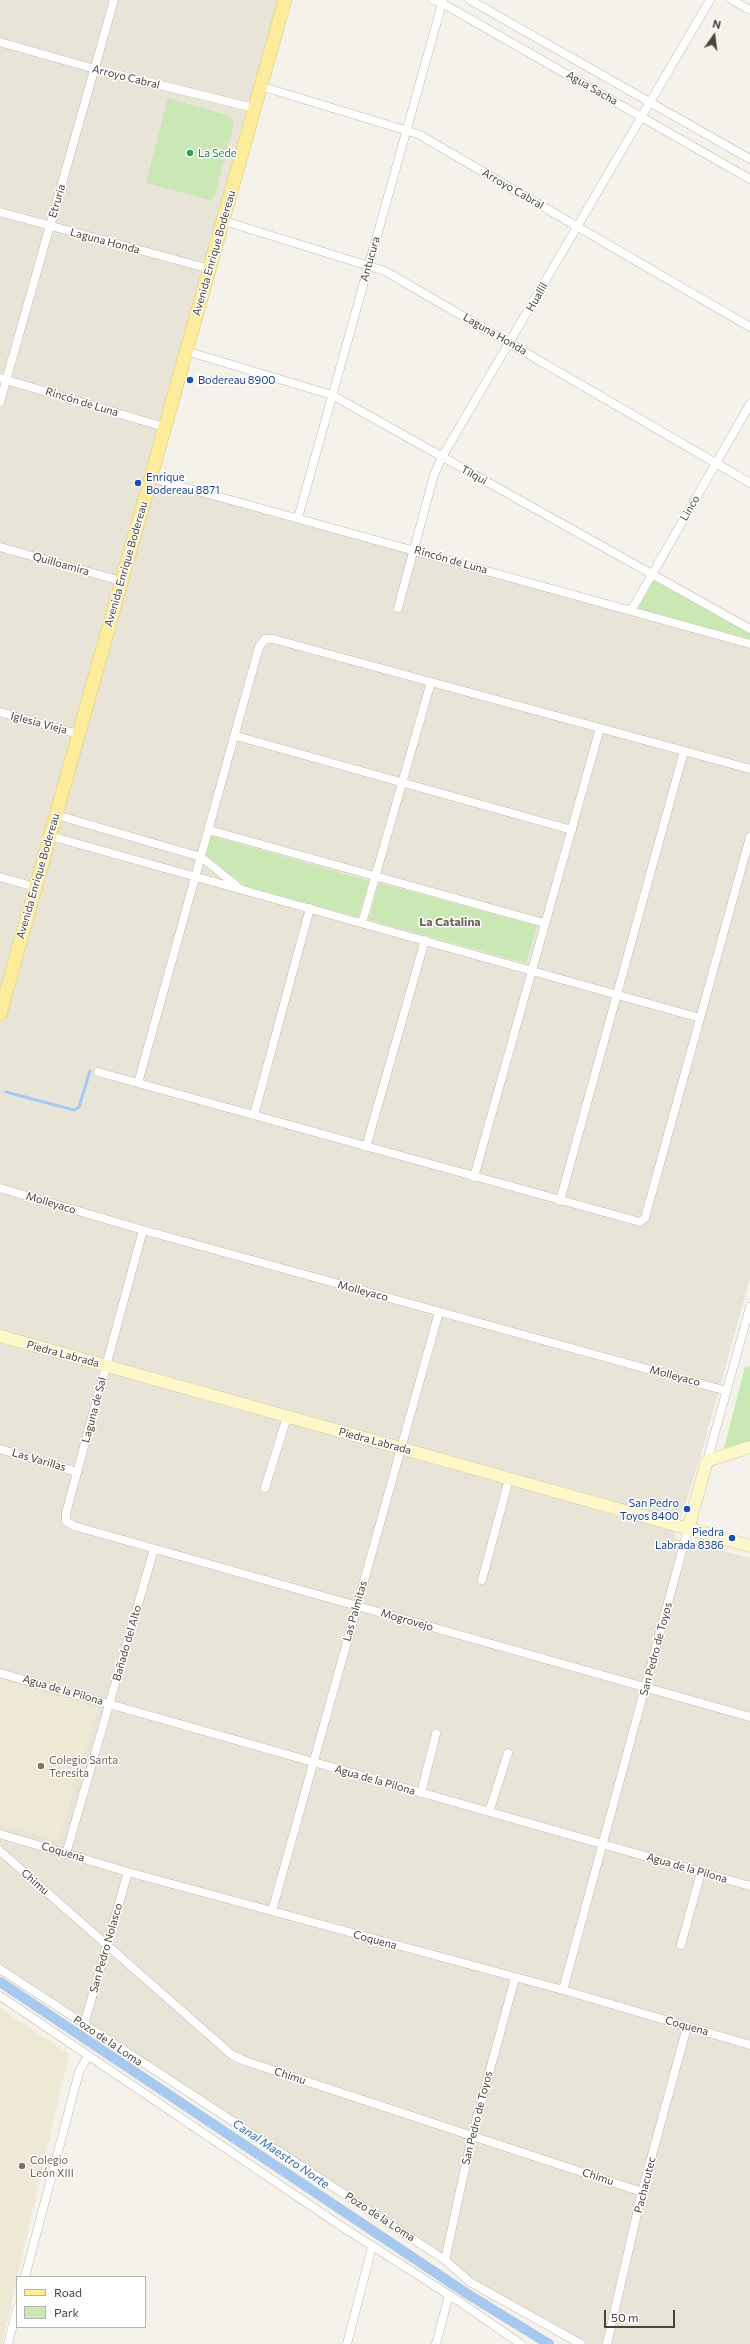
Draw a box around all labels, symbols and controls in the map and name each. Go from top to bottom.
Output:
north arrow [694,16,734,56]
text: N [711,17,723,31]
street label: Arroyo Cabral [91,62,161,92]
street label: Agua Sacha [564,68,620,108]
place label: La Sede [198,146,237,160]
marker: La Sede [185,148,195,158]
street label: Arroyo Cabral [480,166,546,212]
street label: Etruria [46,183,68,219]
street label: Avenida Enrique Bodereau [190,189,238,317]
street label: Laguna Honda [69,225,141,257]
street label: Antucura [357,235,383,283]
street label: Huallil [523,280,551,314]
street label: Laguna Honda [461,310,529,358]
place label: Bodereau 8900 [198,373,276,387]
marker: Bodereau 8900 [185,375,195,385]
street label: Rincón de Luna [44,385,120,419]
street label: Tilqui [459,462,489,488]
place label: Enrique Bodereau 8871 [146,470,220,496]
marker: Enrique Bodereau 8871 [133,478,143,488]
street label: Linco [677,493,703,523]
street label: Avenida Enrique Bodereau [102,500,150,628]
street label: Rincón de Luna [413,543,489,577]
street label: Quilloamira [31,550,91,578]
street label: Iglesia Vieja [9,709,69,737]
street label: Avenida Enrique Bodereau [14,812,62,940]
district label: La Catalina [419,915,481,929]
street label: Molleyaco [24,1189,78,1217]
street label: Molleyaco [336,1278,390,1304]
street label: Piedra Labrada [25,1338,101,1370]
street label: Molleyaco [648,1363,702,1389]
street label: Laguna de Sal [79,1376,109,1444]
street label: Piedra Labrada [337,1425,413,1457]
street label: Las Varillas [11,1446,67,1474]
place label: San Pedro Toyos 8400 [620,1496,679,1522]
marker: San Pedro Toyos 8400 [682,1504,692,1514]
place label: Piedra Labrada 8386 [655,1525,724,1551]
marker: Piedra Labrada 8386 [727,1533,737,1543]
street label: Las Palmitas [340,1579,370,1643]
street label: San Pedro de Toyos [637,1601,675,1697]
street label: Bañado del Alto [110,1604,144,1682]
street label: Mogrovejo [379,1606,435,1634]
street label: Agua de la Pilona [21,1672,105,1708]
place label: Colegio Santa Teresita [49,1753,118,1779]
marker: Colegio Santa Teresita [36,1761,46,1771]
street label: Agua de la Pilona [333,1762,417,1798]
street label: Coquena [40,1839,86,1865]
street label: Agua de la Pilona [645,1850,729,1886]
street label: Chimu [18,1866,52,1898]
street label: San Pedro Nolasco [87,1902,125,1994]
street label: Coquena [352,1928,398,1952]
street label: Pozo de la Loma [71,2013,145,2069]
street label: Coquena [664,2014,710,2038]
street label: Chimu [273,2065,307,2087]
street label: San Pedro de Toyos [459,2070,495,2166]
water label: Canal Maestro Norte [230,2116,332,2192]
place label: Colegio León XIII [30,2153,74,2179]
street label: Pachacutec [632,2156,658,2214]
marker: Colegio León XIII [17,2161,27,2171]
street label: Chimu [581,2166,615,2188]
street label: Pozo de la Loma [343,2190,417,2244]
legend [16,2276,146,2328]
text: Road [54,2285,82,2299]
scale bar [606,2302,677,2328]
text: Park [54,2305,79,2319]
text: 50 m [611,2310,639,2324]

